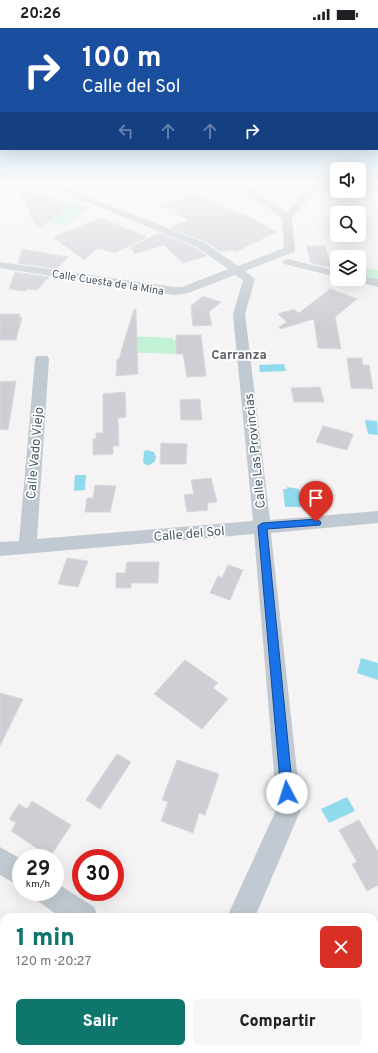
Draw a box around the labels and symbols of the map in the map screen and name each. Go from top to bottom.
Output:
street label: Calle Cuesta de la Mina [51,267,165,299]
district label: Carranza [211,348,267,364]
street label: Calle Las Provincias [242,392,270,509]
street label: Calle Vado Viejo [24,406,48,500]
pin [299,481,333,522]
street label: Calle del Sol [153,524,225,546]
position arrow [266,772,308,814]
speed limit sign: 30 [72,849,124,901]

